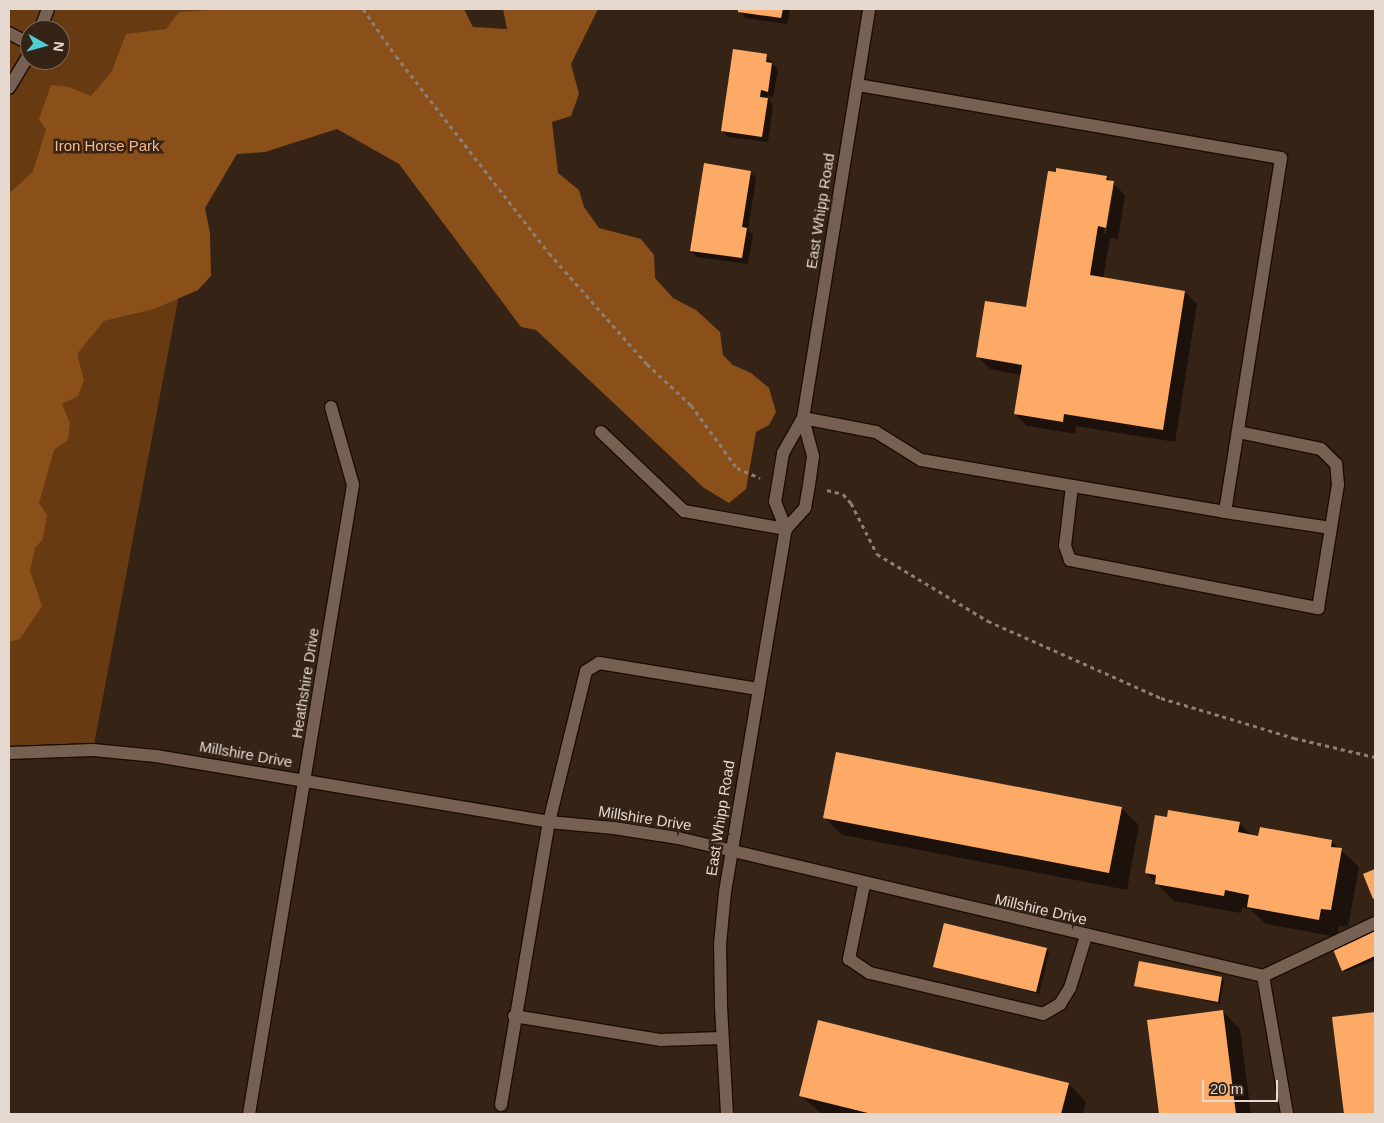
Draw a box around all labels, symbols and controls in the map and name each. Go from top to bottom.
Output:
north arrow [20,20,70,70]
text: N [50,41,67,53]
park label: Iron Horse Park [54,137,160,155]
street label: East Whipp Road [802,152,838,270]
street label: Heathshire Drive [287,626,323,740]
street label: Millshire Drive [198,737,294,771]
street label: East Whipp Road [702,759,738,877]
street label: Millshire Drive [597,802,693,834]
street label: Millshire Drive [993,890,1089,928]
scale bar [1204,1070,1280,1102]
text: 20 m [1210,1080,1243,1097]

